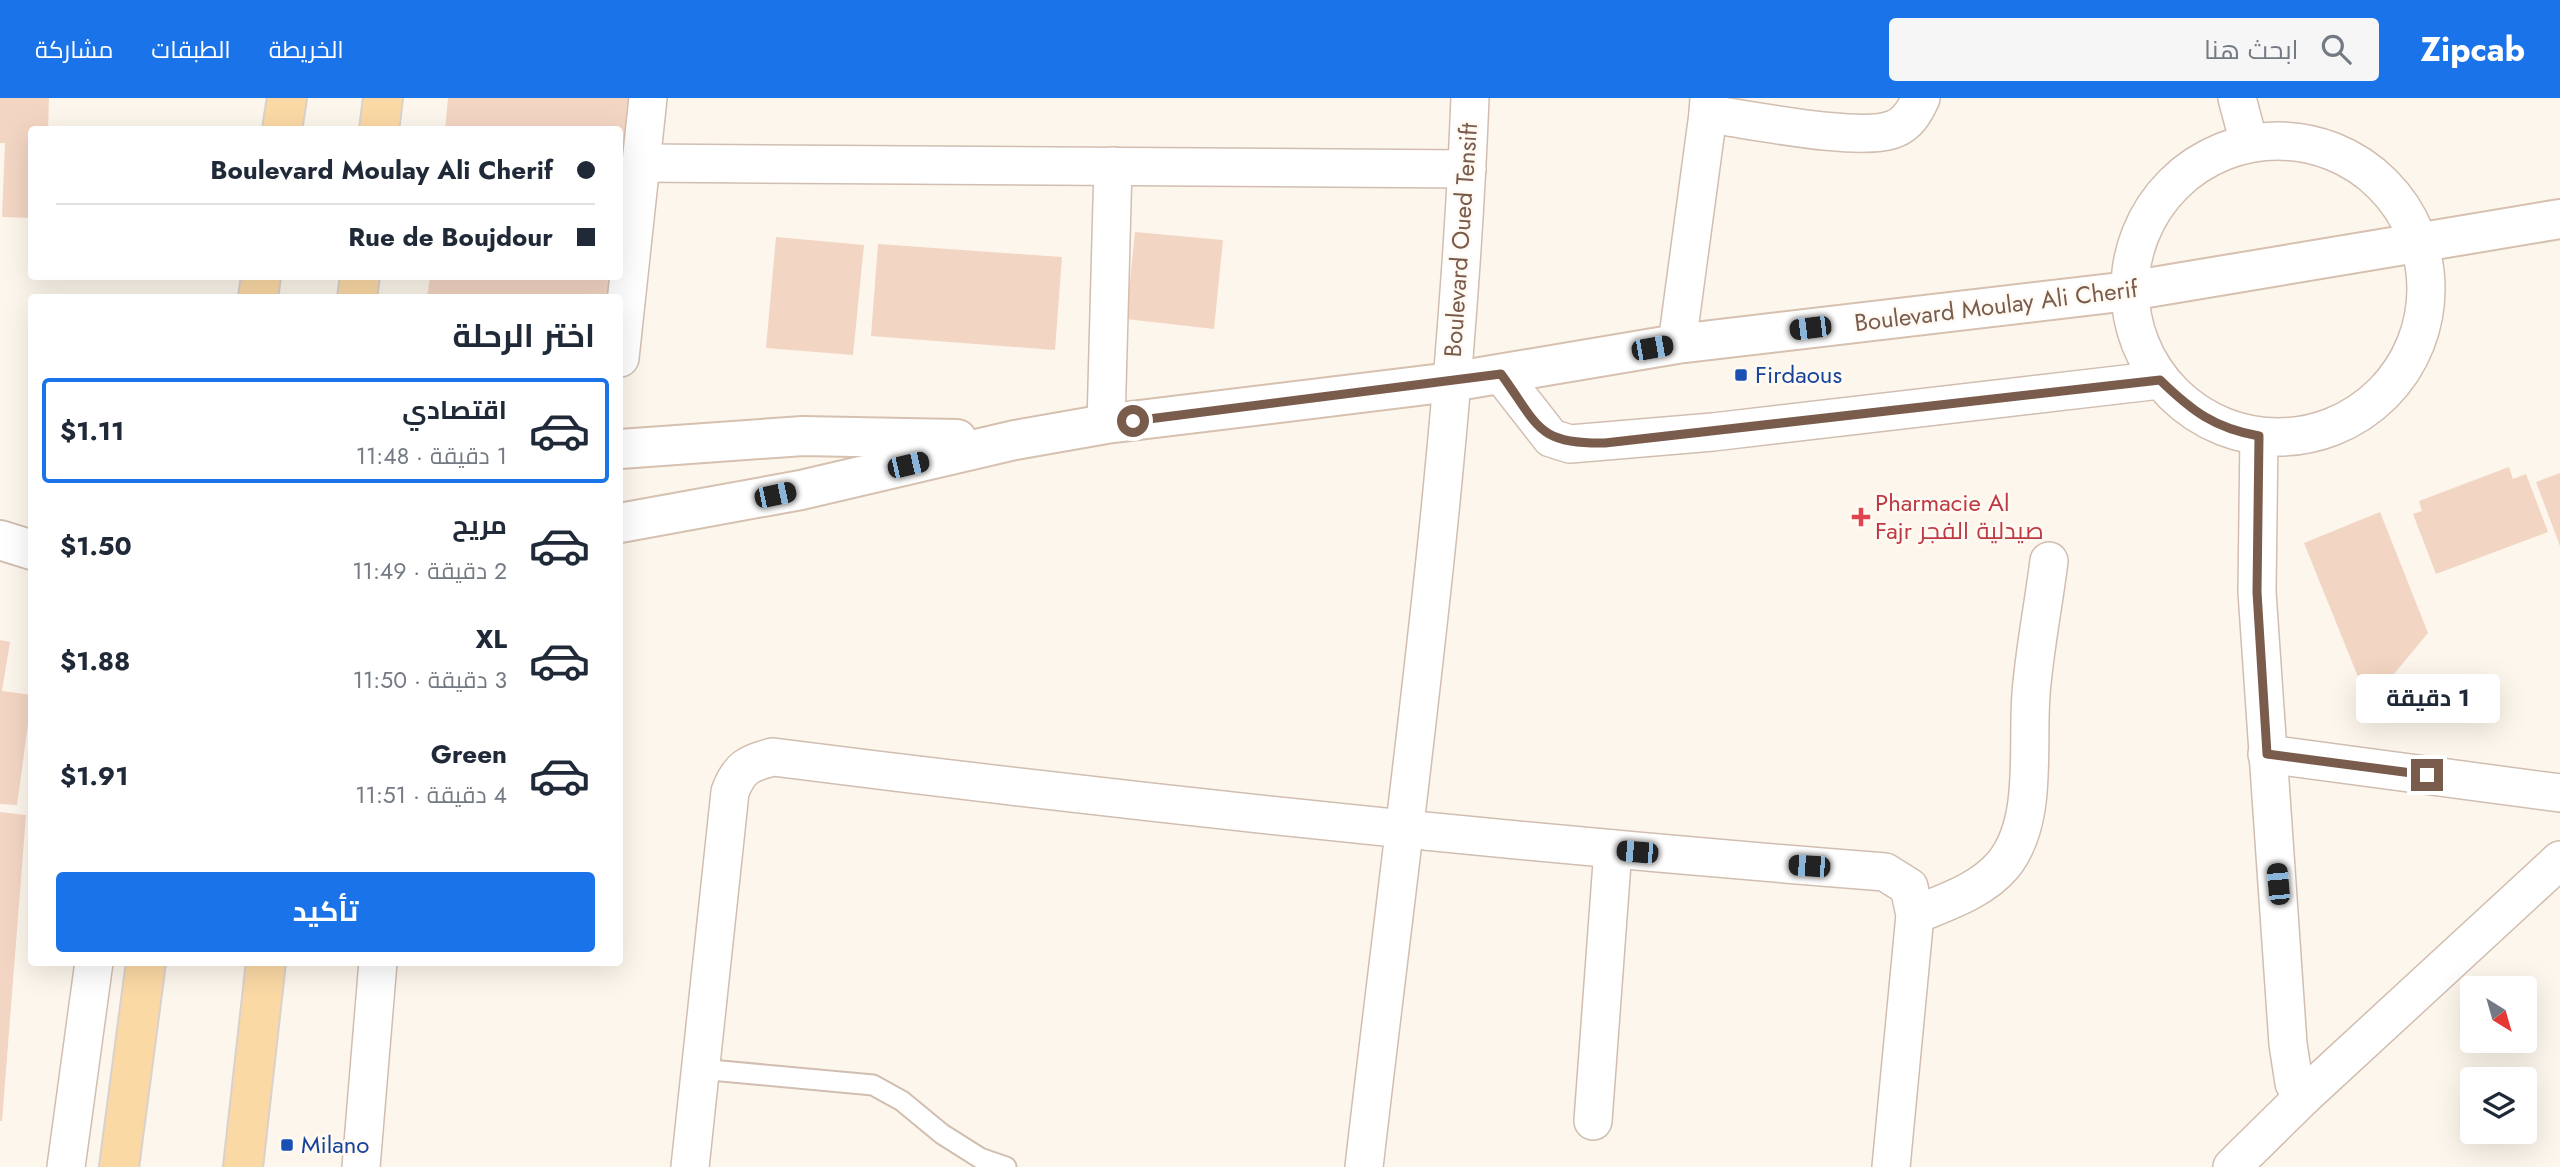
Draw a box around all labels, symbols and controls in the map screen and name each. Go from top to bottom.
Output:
search box [1889,18,2379,81]
text: Zipcab [2421,26,2525,73]
icon: search [2317,30,2355,68]
text: ابحث هنا [2204,31,2299,69]
text: مشاركة [35,32,113,67]
text: الطبقات [151,32,231,67]
text: الخريطة [269,32,344,67]
street label: Boulevard Oued Tensift [1435,121,1486,358]
text: Boulevard Moulay Ali Cherif [210,151,553,189]
text: Rue de Boujdour [348,218,553,256]
street label: Boulevard Moulay Ali Cherif [1852,271,2141,340]
text: اختر الرحلة [452,313,595,359]
car [1788,315,1833,341]
car [1630,334,1675,362]
place label: Firdaous [1755,357,1842,392]
marker: Firdaous [1733,367,1749,383]
text: اقتصادي [402,391,507,429]
icon: car [528,399,591,462]
route start [1117,405,1149,437]
text: $1.11 [60,412,124,450]
text: 1 دقيقة · 11:48 [356,439,507,473]
car [886,450,931,480]
car [753,480,798,510]
place label: Pharmacie Al Fajr صيدلية الفجر [1875,485,2044,548]
text: مريح [452,506,507,544]
marker: Pharmacie Al Fajr صيدلية الفجر [1853,509,1869,525]
icon: car [528,514,591,577]
text: $1.50 [60,527,132,565]
text: 2 دقيقة · 11:49 [352,554,507,588]
text: XL [475,620,507,658]
icon: car [528,629,591,692]
text: $1.88 [60,642,130,680]
text: 3 دقيقة · 11:50 [353,663,507,697]
callout: 1 دقيقة [2355,674,2499,722]
text: 1 دقيقة [2386,681,2470,715]
text: Green [431,735,507,773]
icon: car [528,744,591,807]
text: $1.91 [60,757,128,795]
route end [2411,759,2443,791]
text: 4 دقيقة · 11:51 [355,778,507,812]
car [1616,840,1659,864]
car [1788,854,1831,878]
car [2266,862,2291,906]
button: تأكيد [56,872,595,952]
north arrow [2460,976,2538,1054]
map controls [2460,976,2537,1144]
button: layers [2460,1067,2537,1144]
place label: Milano [301,1127,369,1162]
marker: Milano [279,1137,295,1153]

